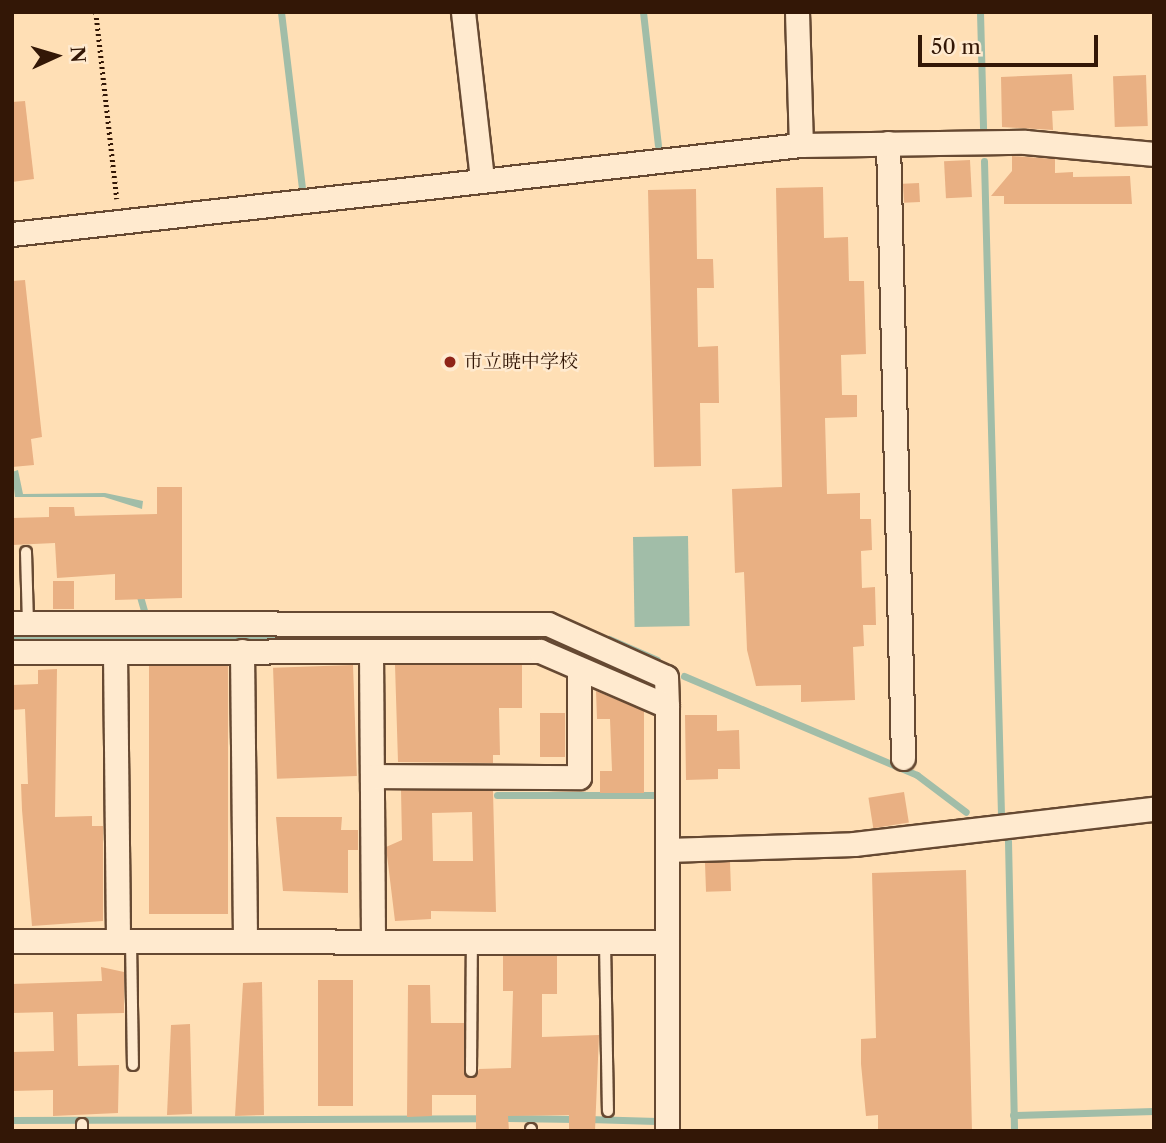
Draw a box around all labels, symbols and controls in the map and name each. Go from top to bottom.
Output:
north arrow [21,21,91,91]
scale bar [921,21,1101,65]
text: 50 m [931,34,981,59]
text: N [65,45,89,64]
place label: 市立暁中学校 [464,351,578,373]
marker: 市立暁中学校 [442,354,458,370]

